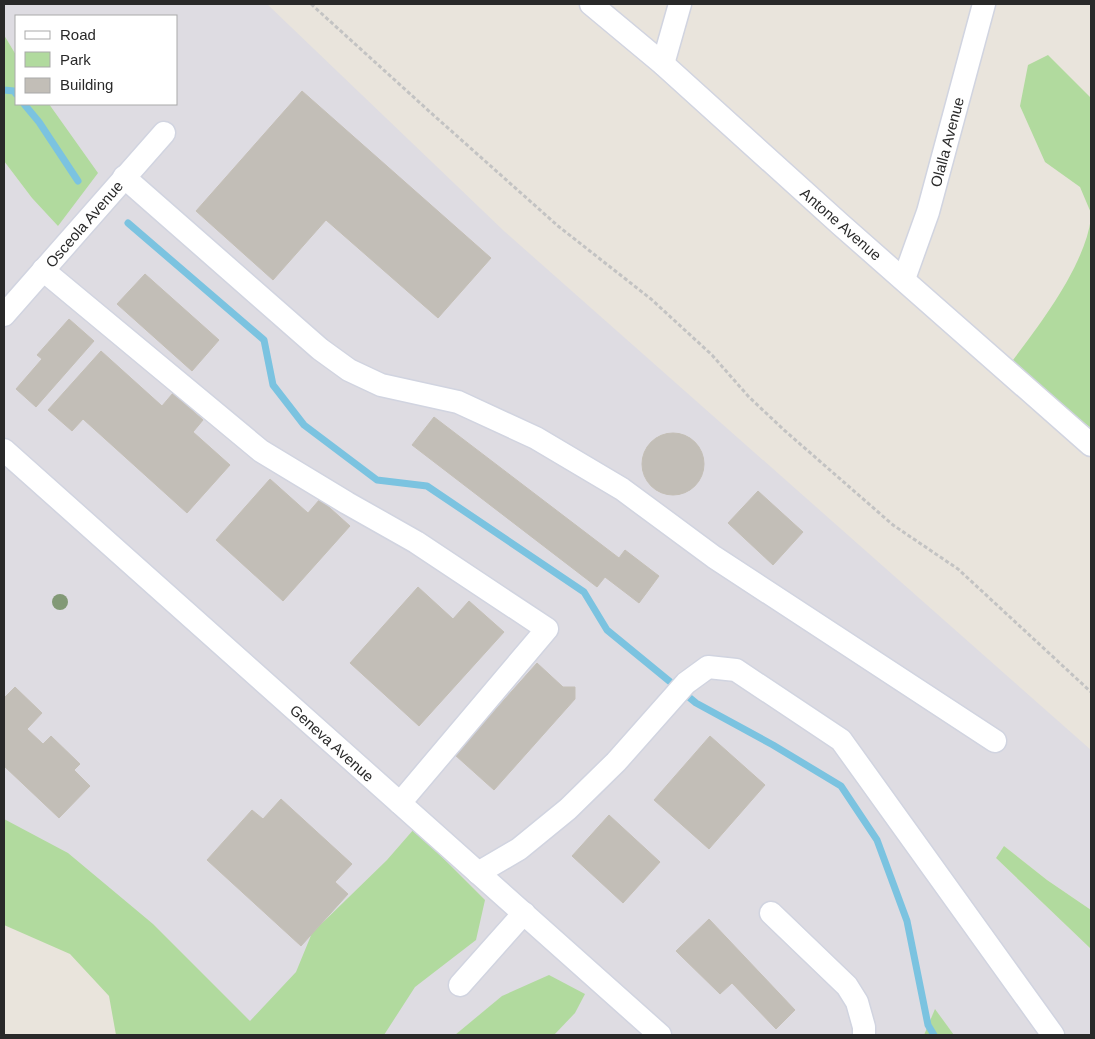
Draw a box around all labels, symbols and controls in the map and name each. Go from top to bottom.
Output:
legend [15,15,178,105]
text: Road [60,26,96,43]
text: Park [60,51,91,68]
text: Building [60,76,113,93]
street label: Olalla Avenue [927,95,967,189]
street label: Osceola Avenue [42,177,126,271]
street label: Antone Avenue [797,184,885,264]
street label: Geneva Avenue [287,701,377,785]

